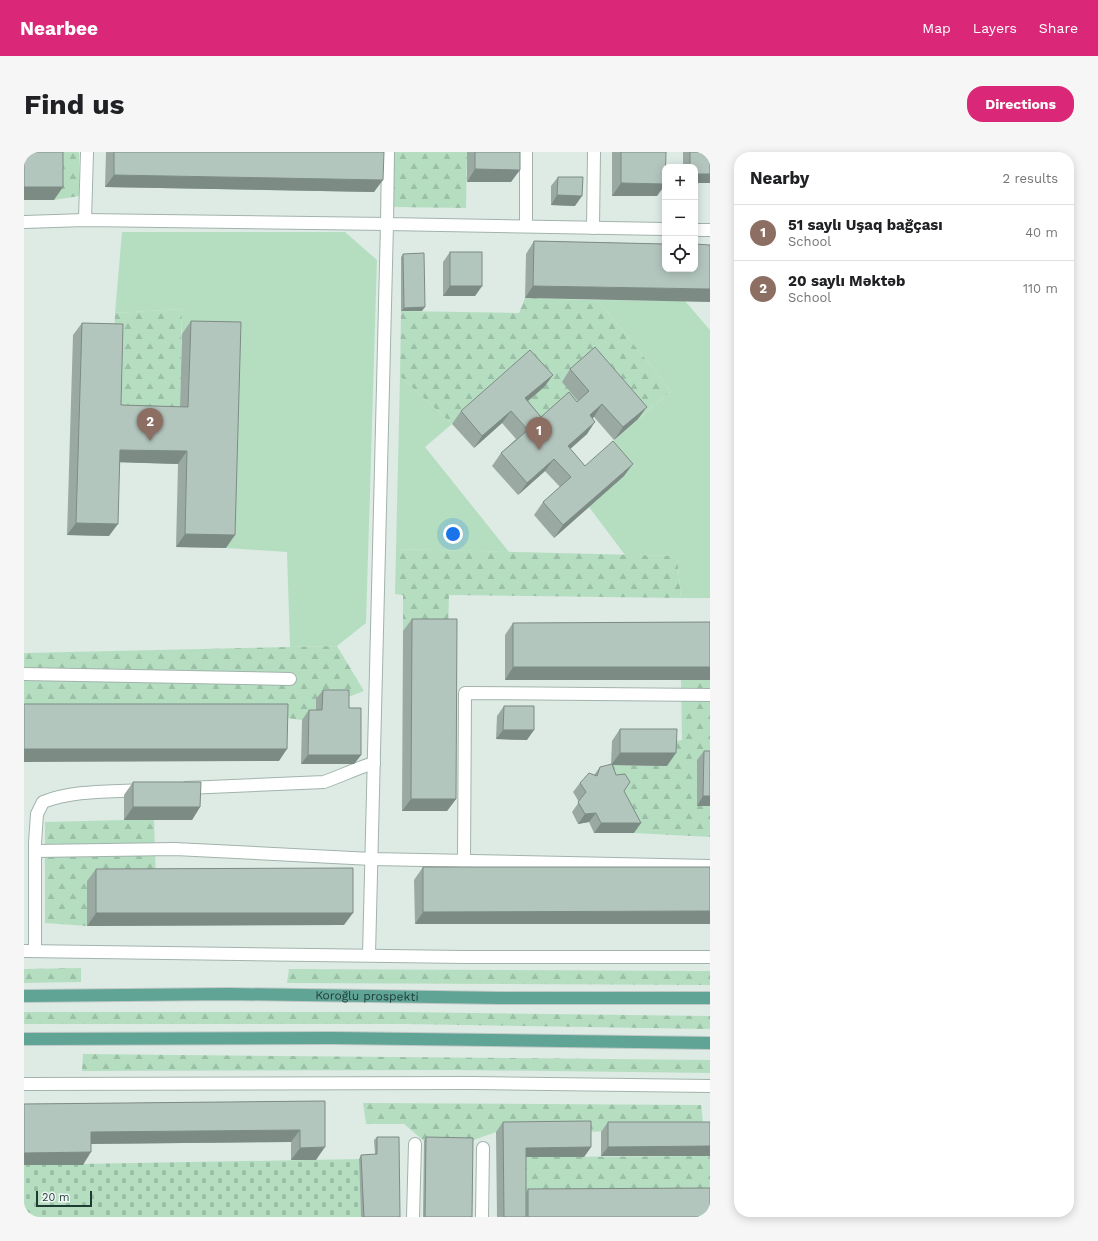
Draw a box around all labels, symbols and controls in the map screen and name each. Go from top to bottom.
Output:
text: Nearbee [20,17,98,40]
text: Map [922,20,951,36]
text: Layers [973,20,1017,36]
text: Share [1039,20,1078,36]
button: Directions [967,86,1074,122]
text: Find us [24,88,124,121]
map controls [662,164,698,272]
button: + [662,164,698,200]
text: Nearby [750,168,809,188]
text: 2 results [1003,171,1058,186]
button: − [662,200,698,236]
text: 51 saylı Uşaq bağçası [788,216,943,234]
text: 1 [760,225,766,240]
text: 40 m [1025,225,1058,240]
text: School [788,234,831,249]
button: locate [662,236,698,272]
text: 20 saylı Məktəb [788,272,905,290]
text: 2 [759,281,767,296]
text: 110 m [1023,281,1058,296]
text: School [788,290,831,305]
pin: 2 [137,408,163,441]
pin: 1 [526,417,552,450]
your location [443,524,463,544]
street label: Koroğlu prospekti [315,988,419,1004]
scale bar [36,1189,92,1208]
text: 20 m [42,1191,70,1204]

